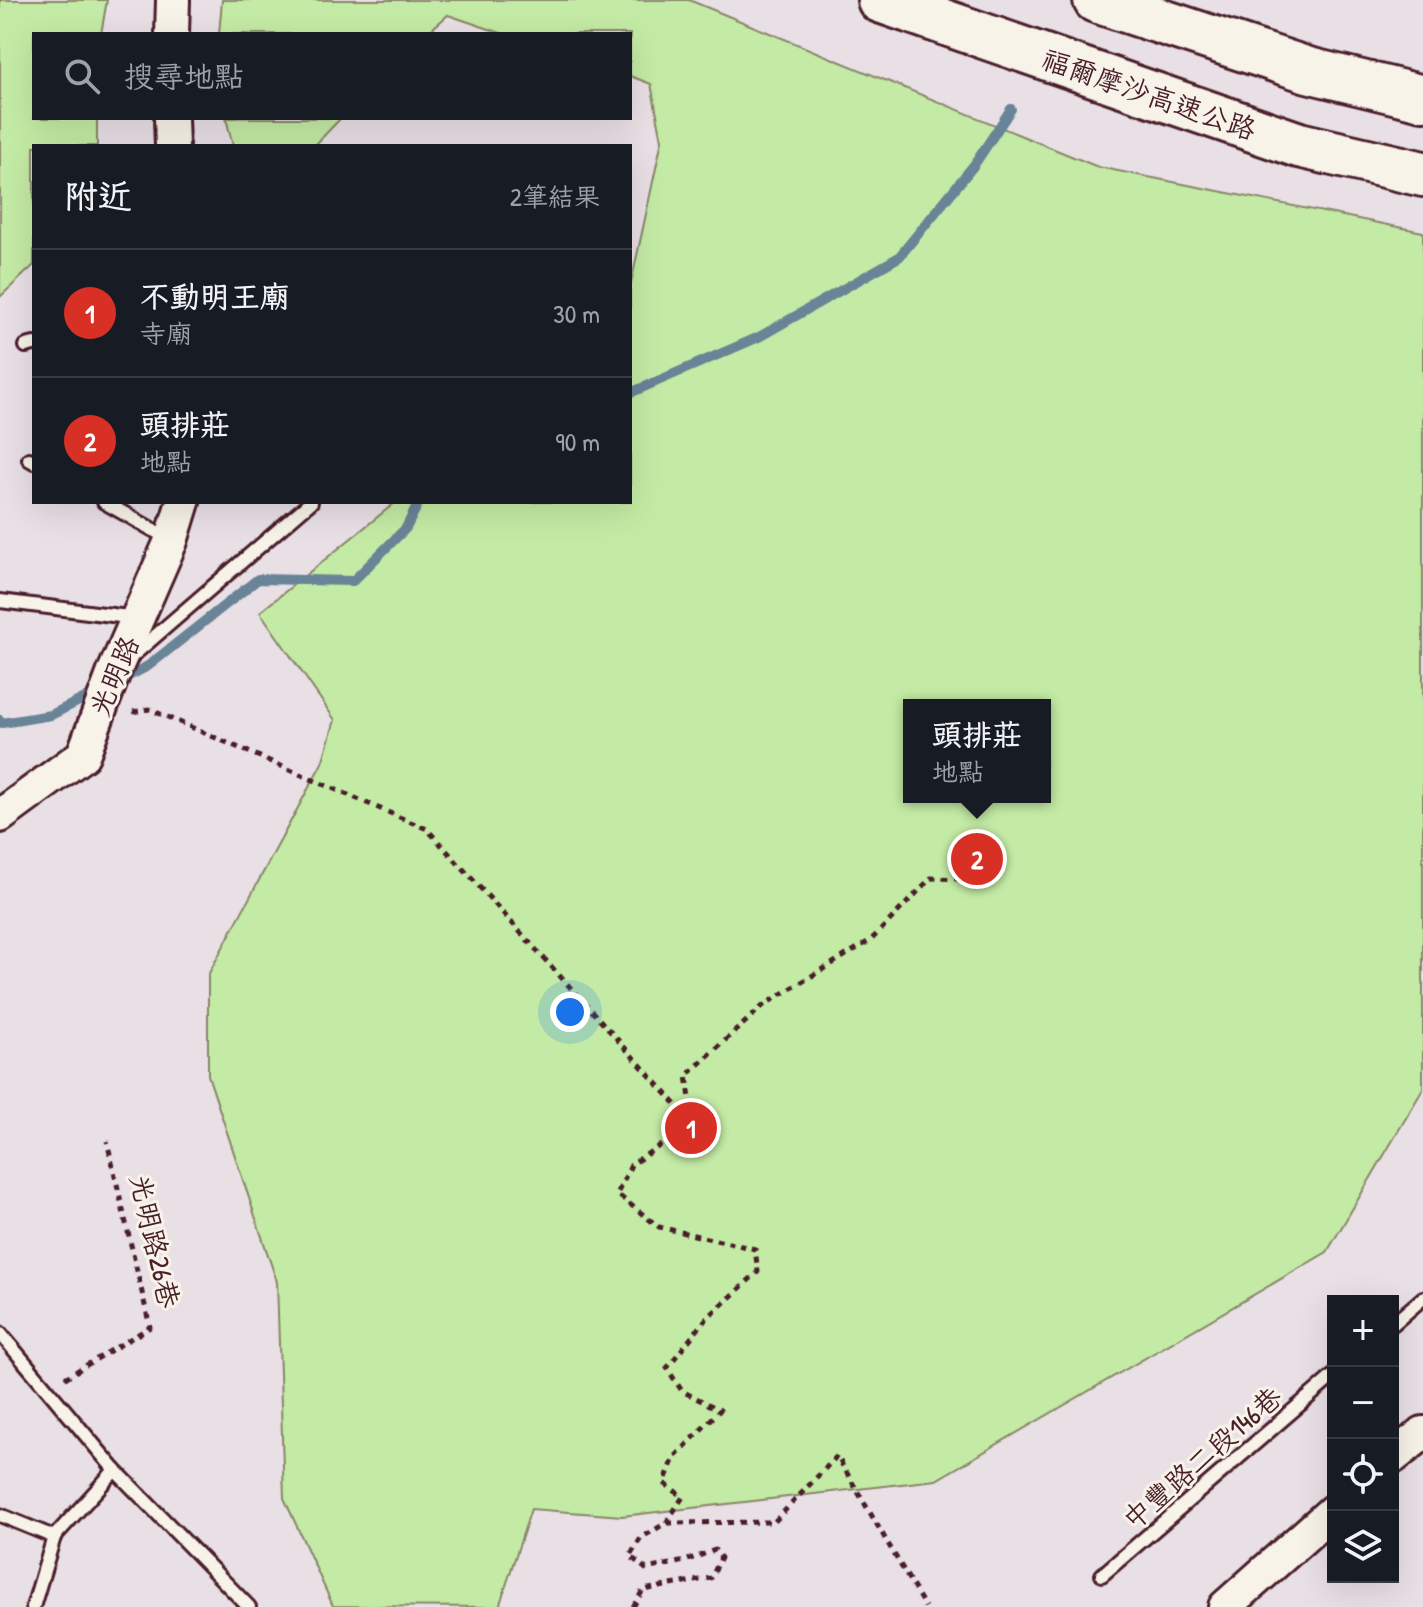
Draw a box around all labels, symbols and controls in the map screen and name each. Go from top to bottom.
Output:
search box [32,32,632,120]
street label: 福爾摩沙高速公路 [1037,40,1261,148]
icon: search [60,54,104,98]
text: 搜尋地點 [124,56,244,96]
text: 附近 [64,173,132,219]
text: 2筆結果 [510,179,600,214]
text: 不動明王廟 [140,276,290,316]
text: 1 [85,296,95,331]
text: 30 m [553,296,600,331]
text: 寺廟 [140,316,192,351]
text: 頭排莊 [140,404,230,444]
text: 2 [84,424,96,459]
text: 90 m [555,424,600,459]
text: 地點 [140,444,192,479]
street label: 光明路 [80,630,148,722]
popup [903,699,1051,803]
text: 頭排莊 [932,714,1022,754]
text: 地點 [932,754,984,789]
pin: 2 [951,829,1003,889]
your location [550,992,590,1032]
pin: 1 [665,1098,717,1158]
street label: 光明路26巷 [121,1170,189,1313]
map controls [1327,1295,1399,1583]
button: + [1327,1295,1399,1367]
button: − [1327,1367,1399,1439]
street label: 中豐路二段146巷 [1114,1377,1291,1538]
button: locate [1327,1439,1399,1511]
button: layers [1327,1511,1399,1583]

